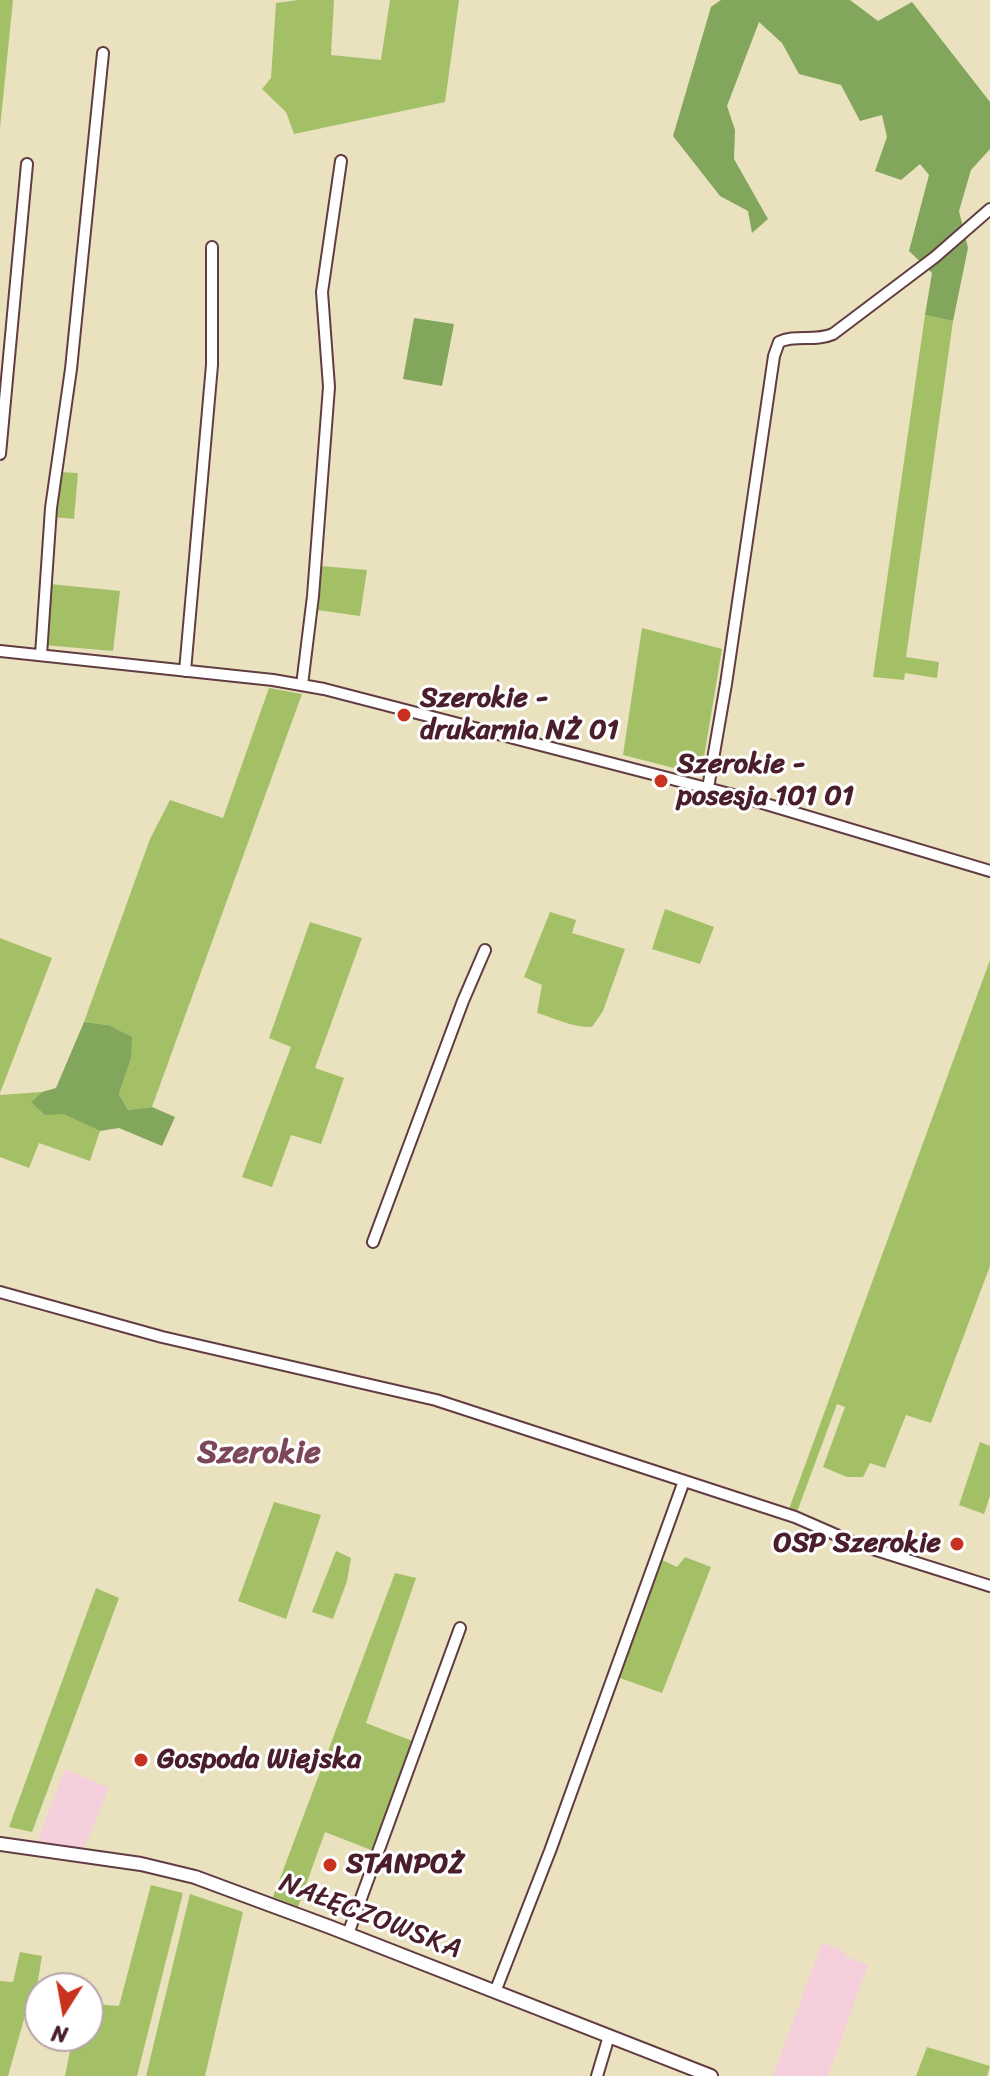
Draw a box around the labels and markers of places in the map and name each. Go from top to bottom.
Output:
place label: Szerokie - drukarnia NŻ 01 [420,682,619,748]
marker: Szerokie - drukarnia NŻ 01 [395,706,413,724]
place label: Szerokie - posesja 101 01 [677,748,854,814]
marker: Szerokie - posesja 101 01 [652,772,670,790]
place label: OSP Szerokie [774,1527,941,1561]
marker: OSP Szerokie [948,1535,966,1553]
place label: Gospoda Wiejska [157,1743,361,1777]
marker: Gospoda Wiejska [132,1751,150,1769]
place label: STANPOŻ [346,1848,465,1882]
marker: STANPOŻ [321,1856,339,1874]

